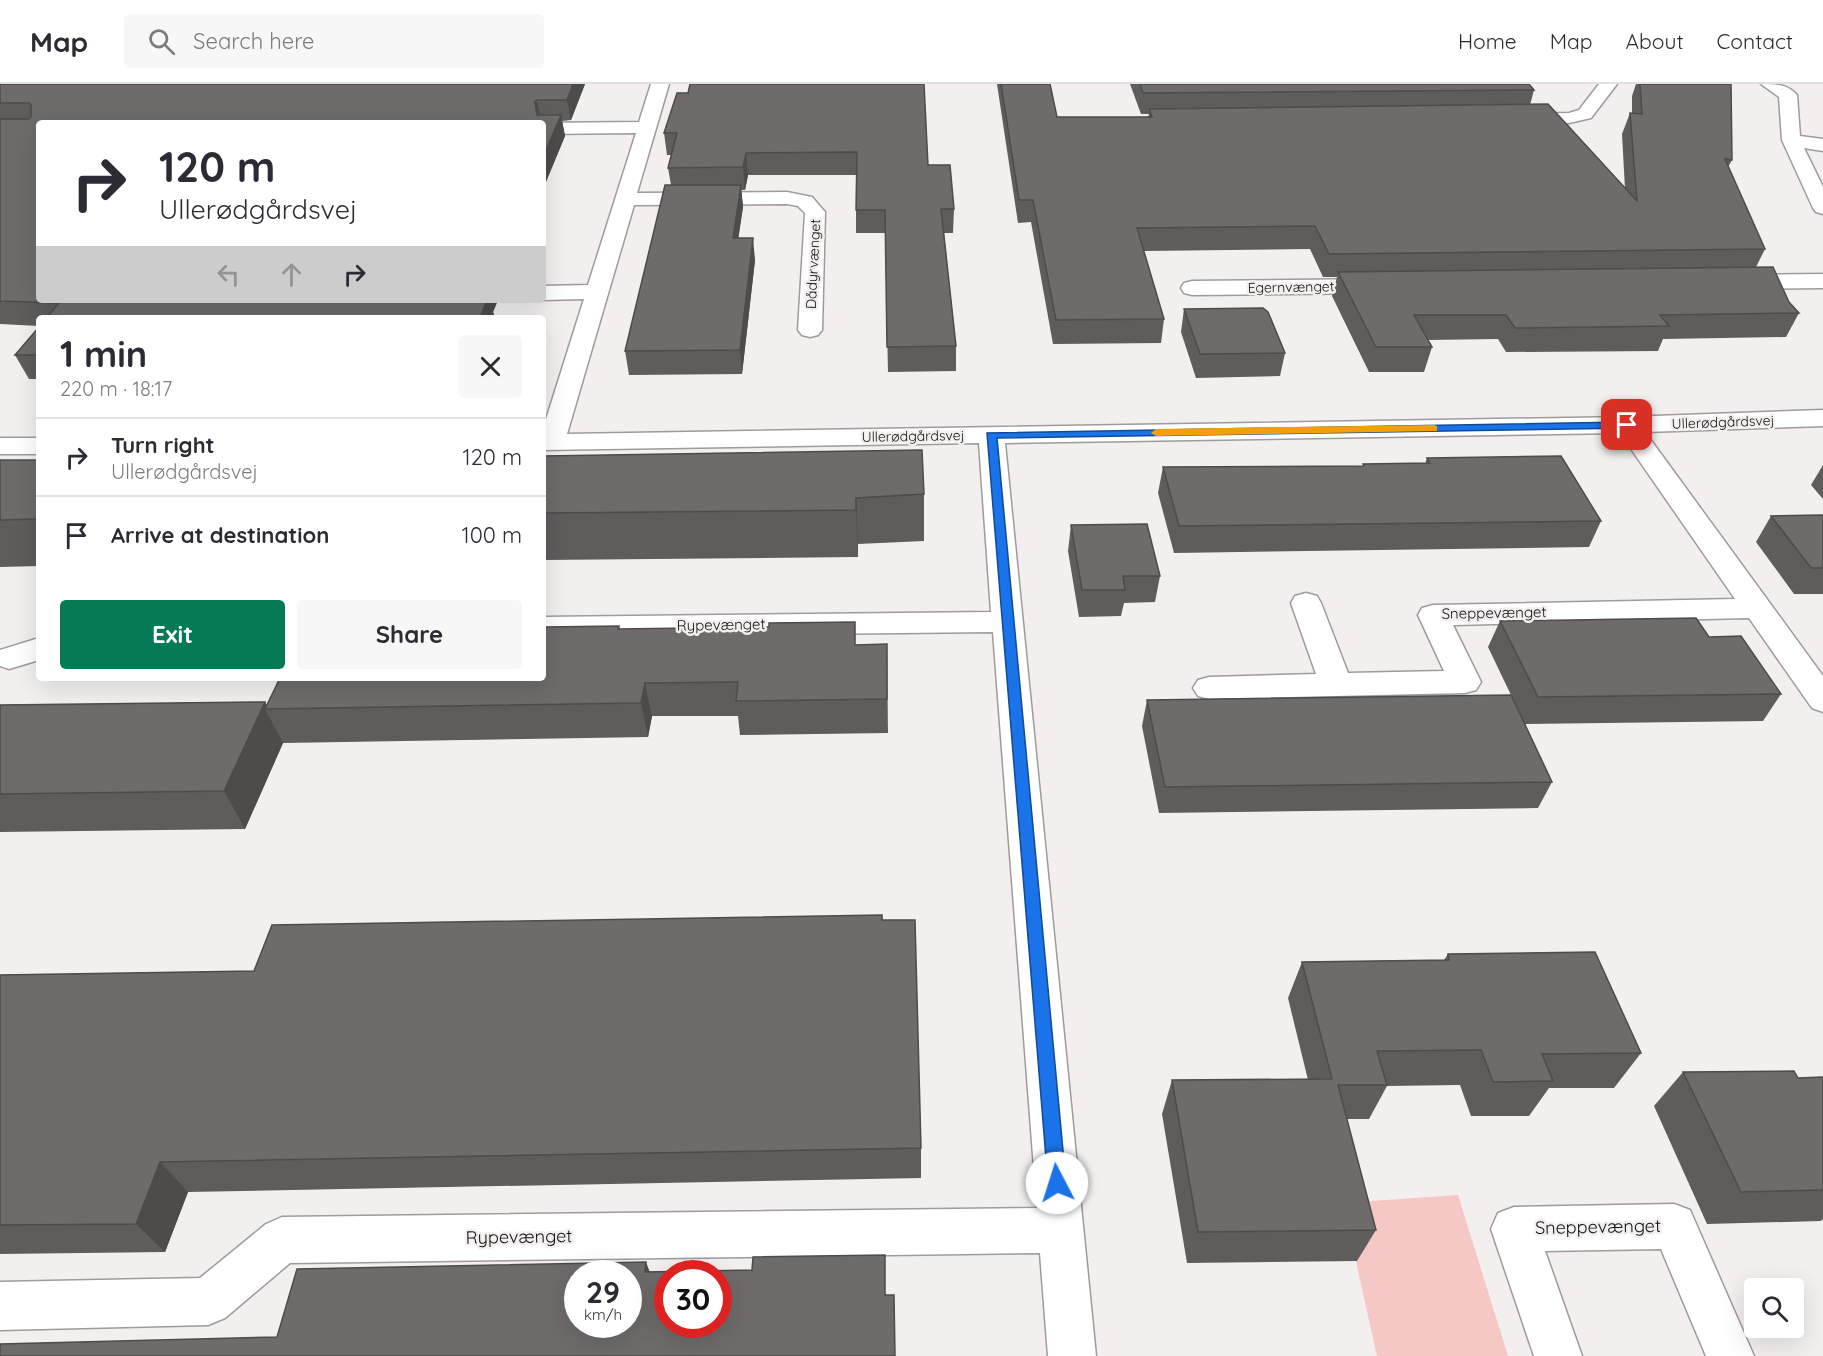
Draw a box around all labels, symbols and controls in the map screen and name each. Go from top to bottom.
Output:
search box [124,14,544,68]
text: Map [30,24,88,59]
icon: search [145,25,178,58]
text: Search here [193,27,315,55]
text: Home [1458,28,1517,54]
text: Map [1550,28,1593,54]
text: About [1626,28,1684,54]
text: Contact [1717,28,1793,54]
text: 120 m [159,140,276,193]
icon: right [60,144,138,222]
text: Ullerødgårdsvej [159,192,357,226]
street label: Dådyrvænget [802,218,824,310]
icon: left [212,258,245,291]
icon: ahead [275,258,308,291]
icon: right [338,258,371,291]
street label: Egernvænget [1247,277,1335,297]
text: 1 min [60,331,147,376]
button: close [459,335,522,398]
text: 220 m · 18:17 [60,376,172,401]
pin [1601,399,1652,450]
icon: arrive [1610,408,1643,441]
street label: Ullerødgårdsvej [1671,411,1775,433]
street label: Ullerødgårdsvej [861,426,965,446]
text: Turn right [111,431,215,459]
icon: right [60,441,93,474]
text: 120 m [463,443,522,471]
text: Ullerødgårdsvej [111,459,258,484]
icon: arrive [60,519,93,552]
text: Arrive at destination [111,521,329,549]
text: 100 m [462,521,522,549]
button: Exit [60,600,285,669]
button: Share [297,600,522,669]
street label: Sneppevænget [1441,602,1547,623]
street label: Rypevænget [676,614,766,635]
position arrow [1025,1151,1089,1215]
street label: Sneppevænget [1535,1214,1661,1239]
street label: Rypevænget [465,1224,572,1249]
speed limit sign: 30 [654,1260,732,1338]
text: 29 [586,1273,620,1311]
map controls [1744,1278,1804,1338]
button: search [1744,1278,1804,1338]
text: km/h [584,1305,622,1324]

